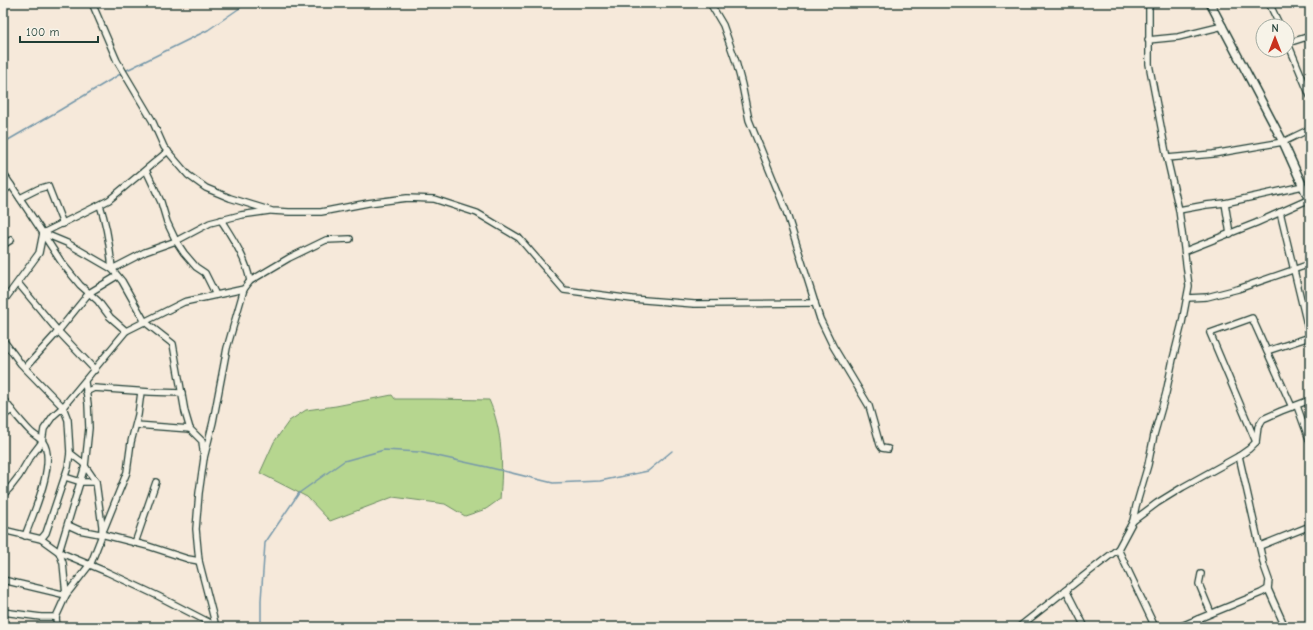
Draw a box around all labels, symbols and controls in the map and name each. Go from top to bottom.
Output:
scale bar [20,18,98,44]
north arrow [1255,18,1295,58]
text: N [1271,22,1279,35]
text: 100 m [26,25,59,39]

